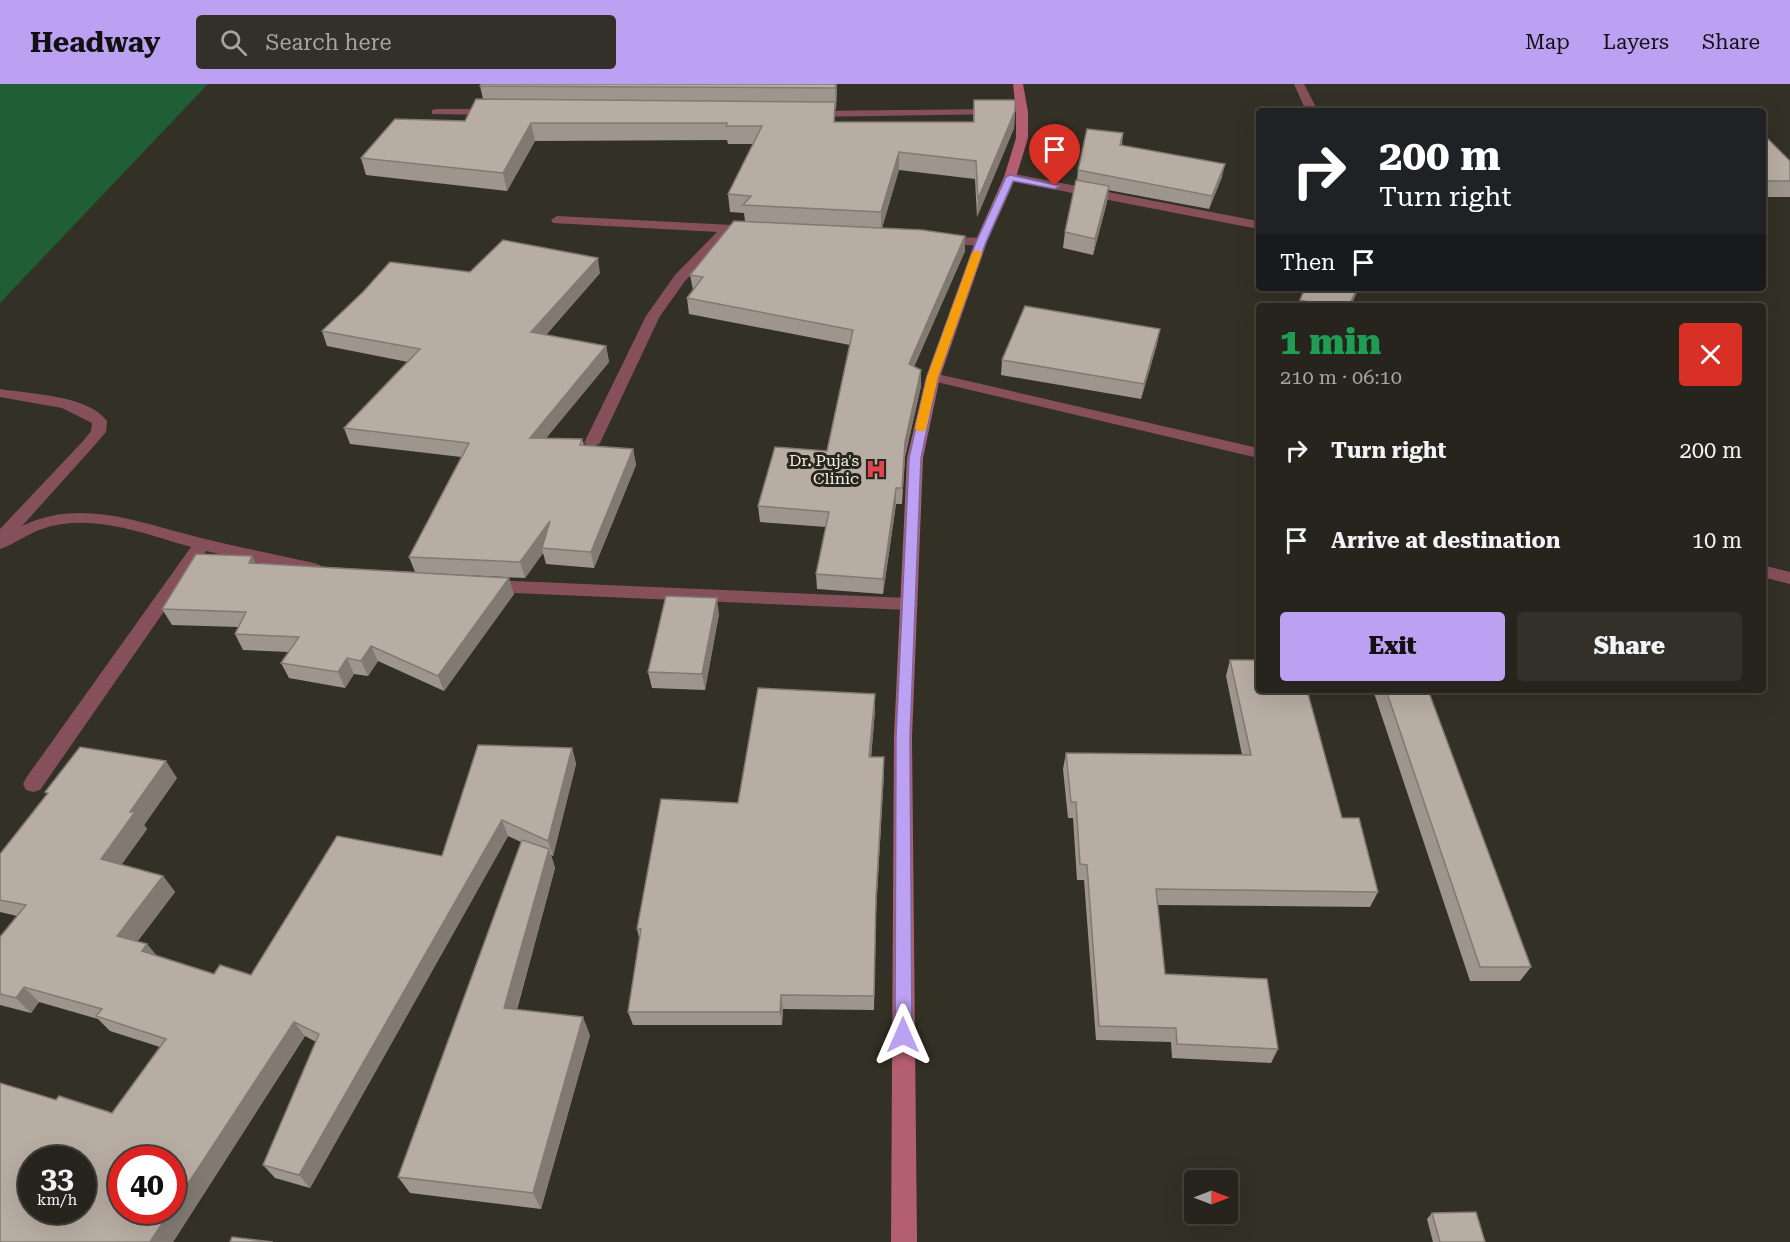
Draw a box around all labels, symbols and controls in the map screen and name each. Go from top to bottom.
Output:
search box [196,15,616,69]
text: Headway [30,26,160,59]
icon: search [217,26,250,59]
text: Search here [265,30,391,55]
text: Map [1525,30,1570,54]
text: Layers [1603,30,1669,54]
text: Share [1702,30,1760,54]
pin [1029,124,1080,186]
text: 200 m [1379,131,1501,180]
icon: right [1280,132,1358,210]
icon: arrive [1038,133,1071,166]
text: Turn right [1379,181,1512,213]
icon: arrive [1347,246,1380,279]
text: Then [1280,250,1335,275]
text: 1 min [1280,321,1381,363]
button: close [1679,323,1742,386]
text: 210 m · 06:10 [1280,365,1402,389]
icon: right [1280,434,1313,467]
text: Turn right [1331,438,1446,463]
text: 200 m [1679,438,1742,463]
place label: Dr. Puja's Clinic [789,451,859,488]
hospital icon: Dr. Puja's Clinic [864,457,888,481]
icon: arrive [1280,524,1313,557]
text: Arrive at destination [1331,528,1560,553]
text: 10 m [1692,528,1742,553]
button: Exit [1280,612,1505,681]
button: Share [1517,612,1742,681]
position arrow [871,1003,935,1067]
speed limit sign: 40 [108,1146,186,1224]
text: 33 [40,1160,74,1195]
north arrow [1184,1170,1238,1224]
map controls [1184,1170,1238,1224]
text: km/h [37,1191,77,1209]

